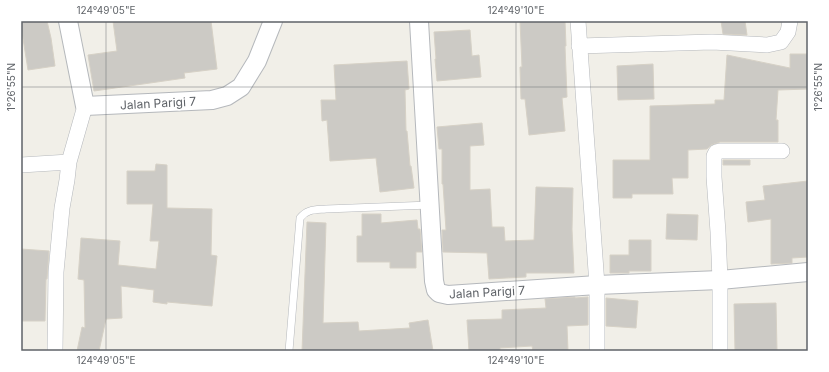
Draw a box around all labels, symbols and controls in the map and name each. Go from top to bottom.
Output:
text: 124°49'05"E [76,4,136,16]
text: 124°49'10"E [487,4,545,16]
text: 1°26'55"N [5,63,17,111]
text: 1°26'55"N [812,63,824,111]
street label: Jalan Parigi 7 [120,94,197,112]
street label: Jalan Parigi 7 [449,283,526,301]
text: 124°49'05"E [76,354,136,366]
text: 124°49'10"E [487,354,545,366]

